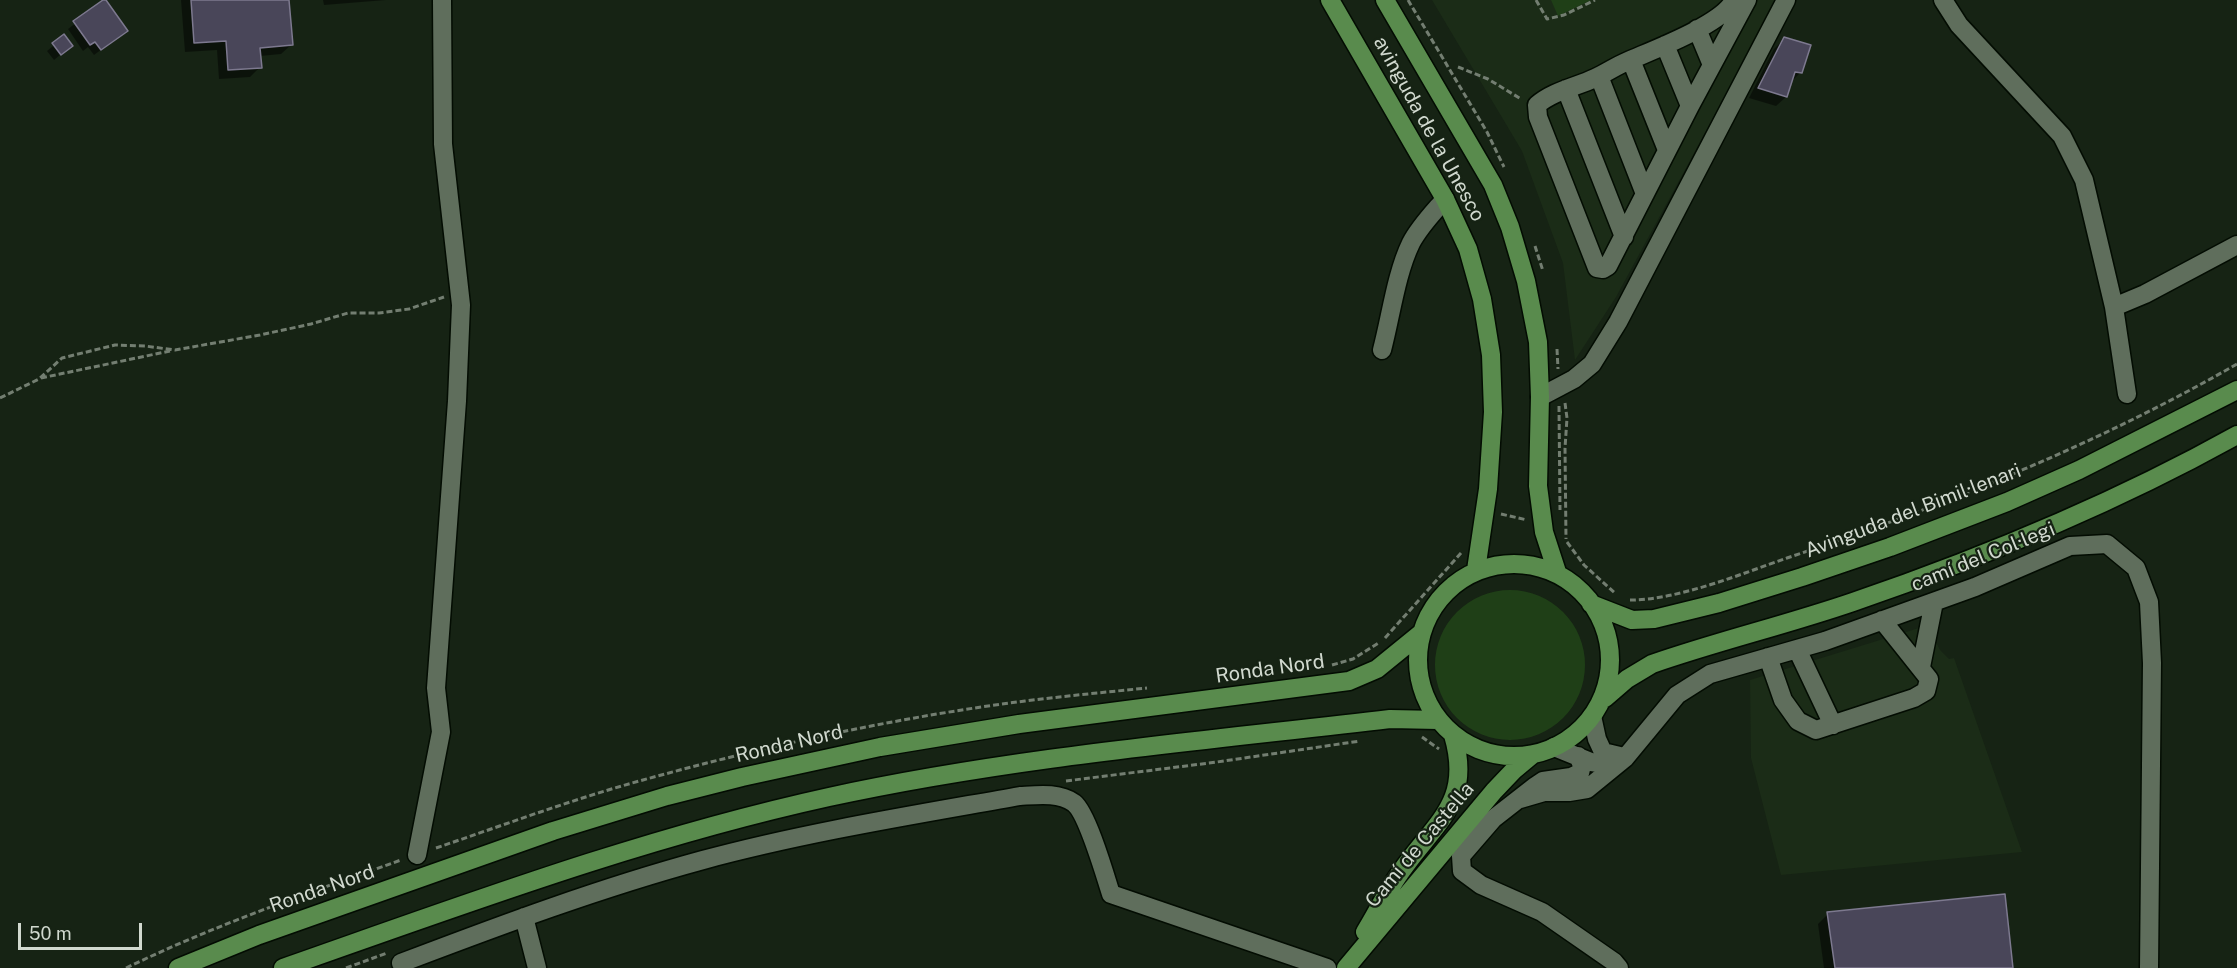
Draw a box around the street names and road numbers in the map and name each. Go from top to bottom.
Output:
street label: avinguda de la Unesco [1368,32,1490,226]
street label: Avinguda del Bimil·lenari [1802,459,2024,563]
street label: camí del Col·legi [1908,517,2058,597]
street label: Ronda Nord [1214,649,1326,689]
street label: Ronda Nord [733,720,845,768]
street label: Camí de Castella [1361,778,1479,912]
street label: Ronda Nord [266,860,378,918]

